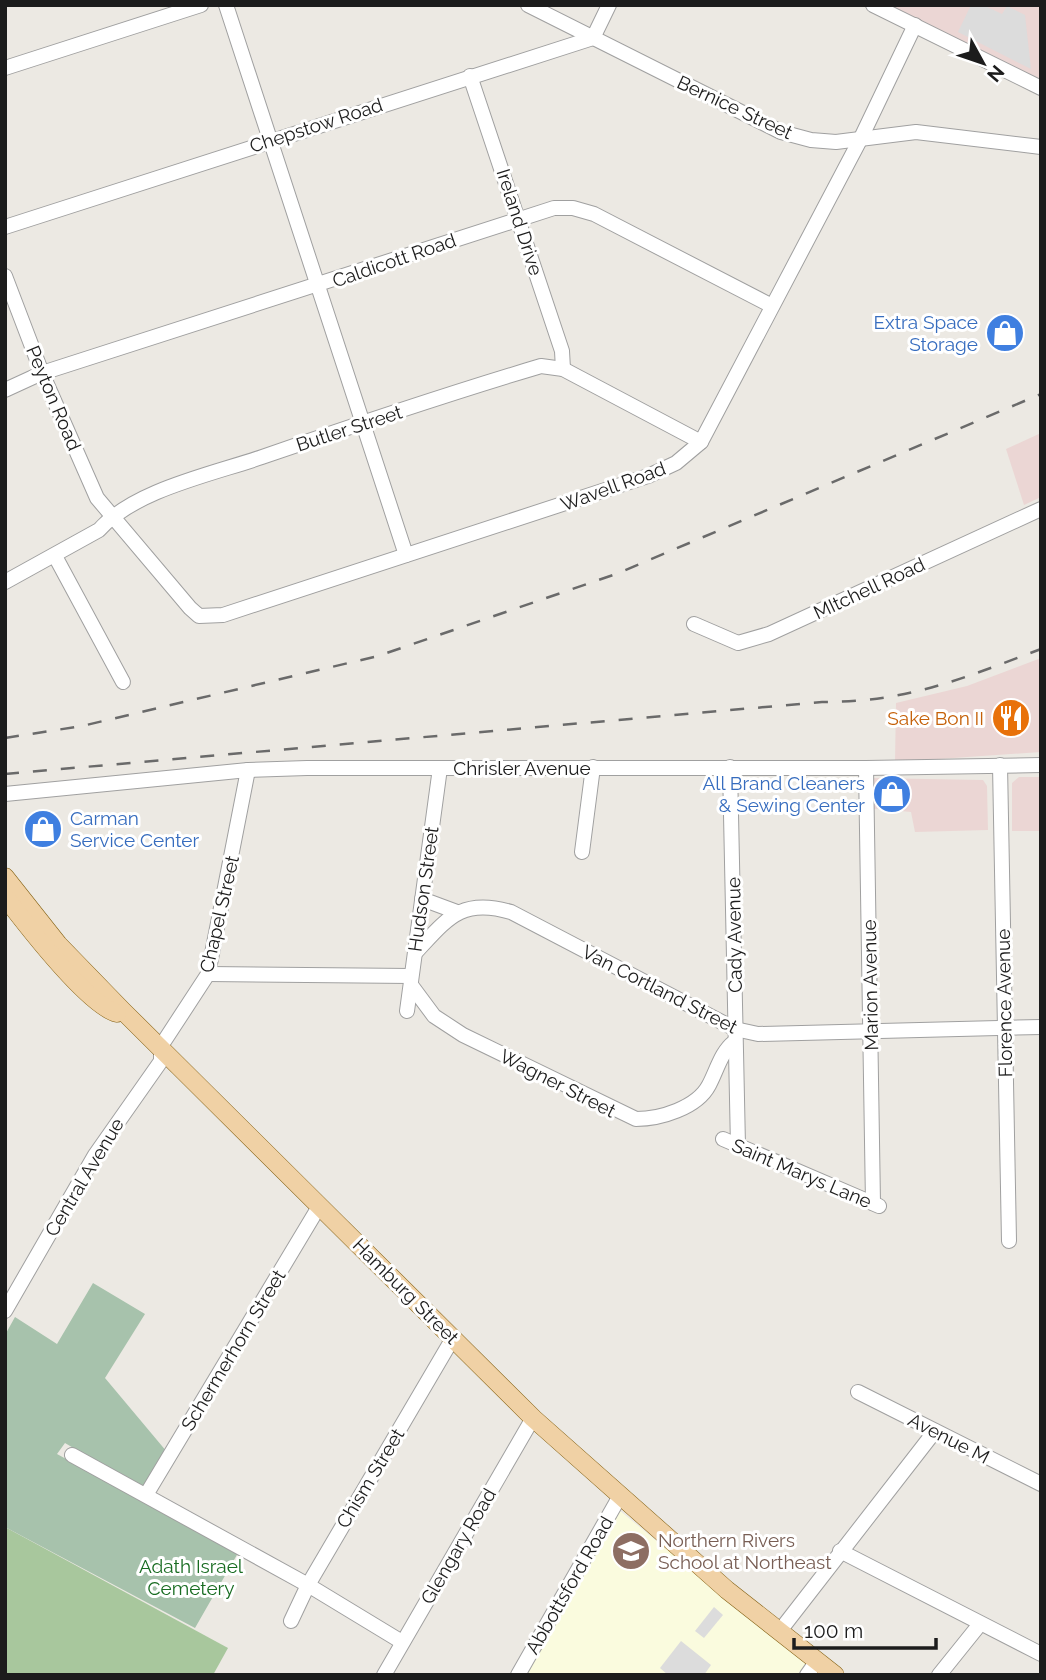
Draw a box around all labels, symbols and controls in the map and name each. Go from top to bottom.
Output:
north arrow [948,28,1018,98]
text: N [983,61,1009,87]
street label: Bernice Street [674,71,797,144]
street label: Chepstow Road [247,93,385,157]
street label: Ireland Drive [492,166,548,278]
street label: Caldicott Road [329,229,459,291]
place label: Extra Space Storage [874,311,978,355]
shop icon: Extra Space Storage [984,312,1026,354]
street label: Peyton Road [22,342,86,454]
street label: Butler Street [293,400,405,456]
street label: Wavell Road [558,457,668,515]
street label: MItchell Road [810,553,928,623]
restaurant icon: Sake Bon II [990,697,1032,739]
place label: Sake Bon II [887,707,984,729]
street label: Chrisler Avenue [453,757,591,779]
place label: All Brand Cleaners & Sewing Center [702,772,865,816]
shop icon: All Brand Cleaners & Sewing Center [871,773,913,815]
place label: Carman Service Center [70,807,199,851]
shop icon: Carman Service Center [22,808,64,850]
street label: Hudson Street [403,824,443,953]
street label: Chapel Street [195,853,243,975]
street label: Cady Avenue [722,877,746,993]
street label: Marion Avenue [858,919,882,1051]
street label: Florence Avenue [992,928,1016,1078]
street label: Van Cortland Street [579,940,742,1038]
street label: Wagner Street [496,1044,620,1122]
street label: Central Avenue [40,1114,128,1240]
street label: Saint Marys Lane [729,1134,875,1212]
street label: Hamburg Street [349,1234,464,1349]
street label: Schermerhorn Street [176,1265,290,1434]
street label: Avenue M [905,1408,993,1468]
street label: Chism Street [332,1424,409,1532]
street label: Glengary Road [416,1484,500,1608]
street label: Abbottsford Road [521,1512,617,1658]
place label: Northern Rivers School at Northeast [658,1529,832,1573]
school or university icon: Northern Rivers School at Northeast [610,1530,652,1572]
park label: Adath Israel Cemetery [139,1555,244,1599]
scale bar [794,1606,936,1650]
text: 100 m [804,1618,863,1643]

